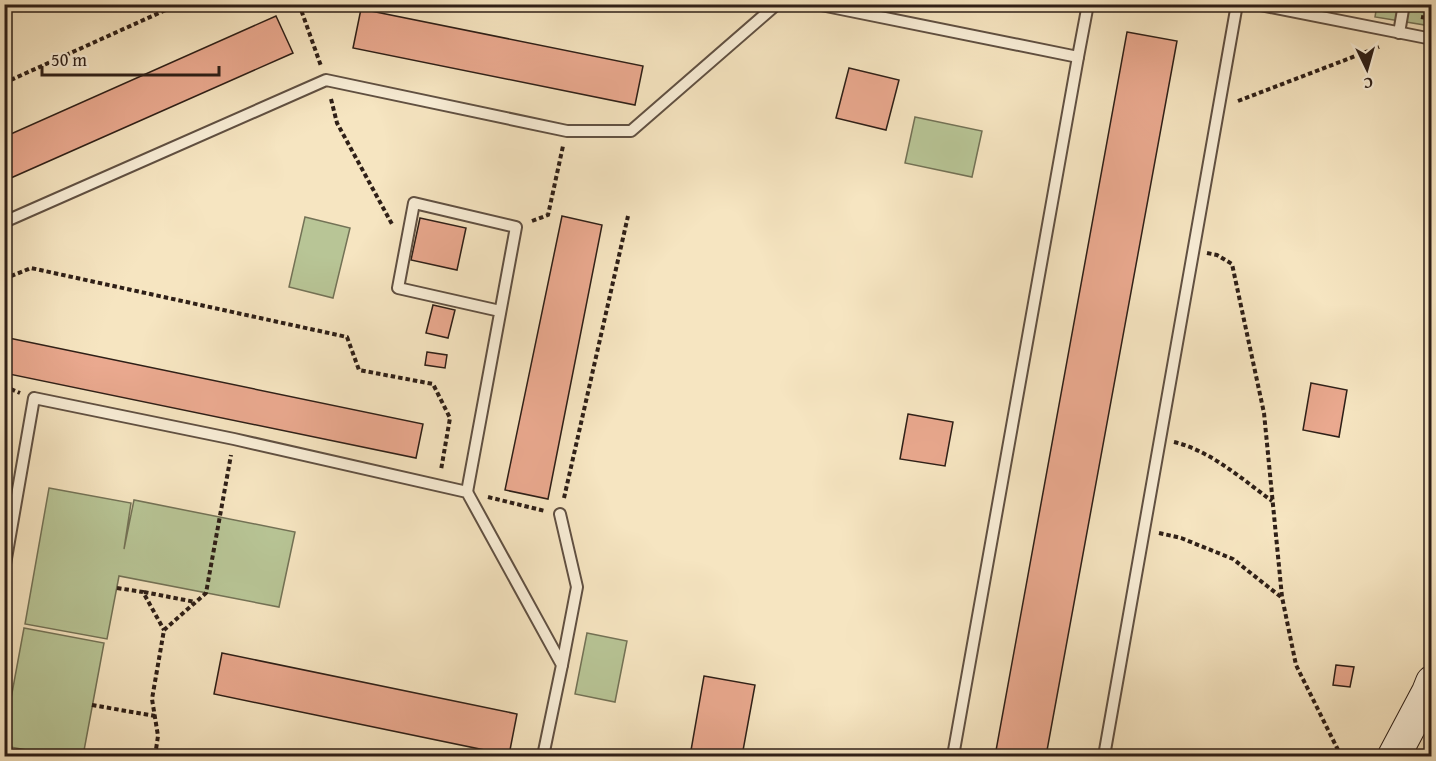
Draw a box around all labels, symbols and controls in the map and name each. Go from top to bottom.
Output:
scale bar [42,39,219,77]
north arrow [1337,39,1397,99]
text: 50 m [51,46,87,73]
text: С [1363,72,1374,96]

